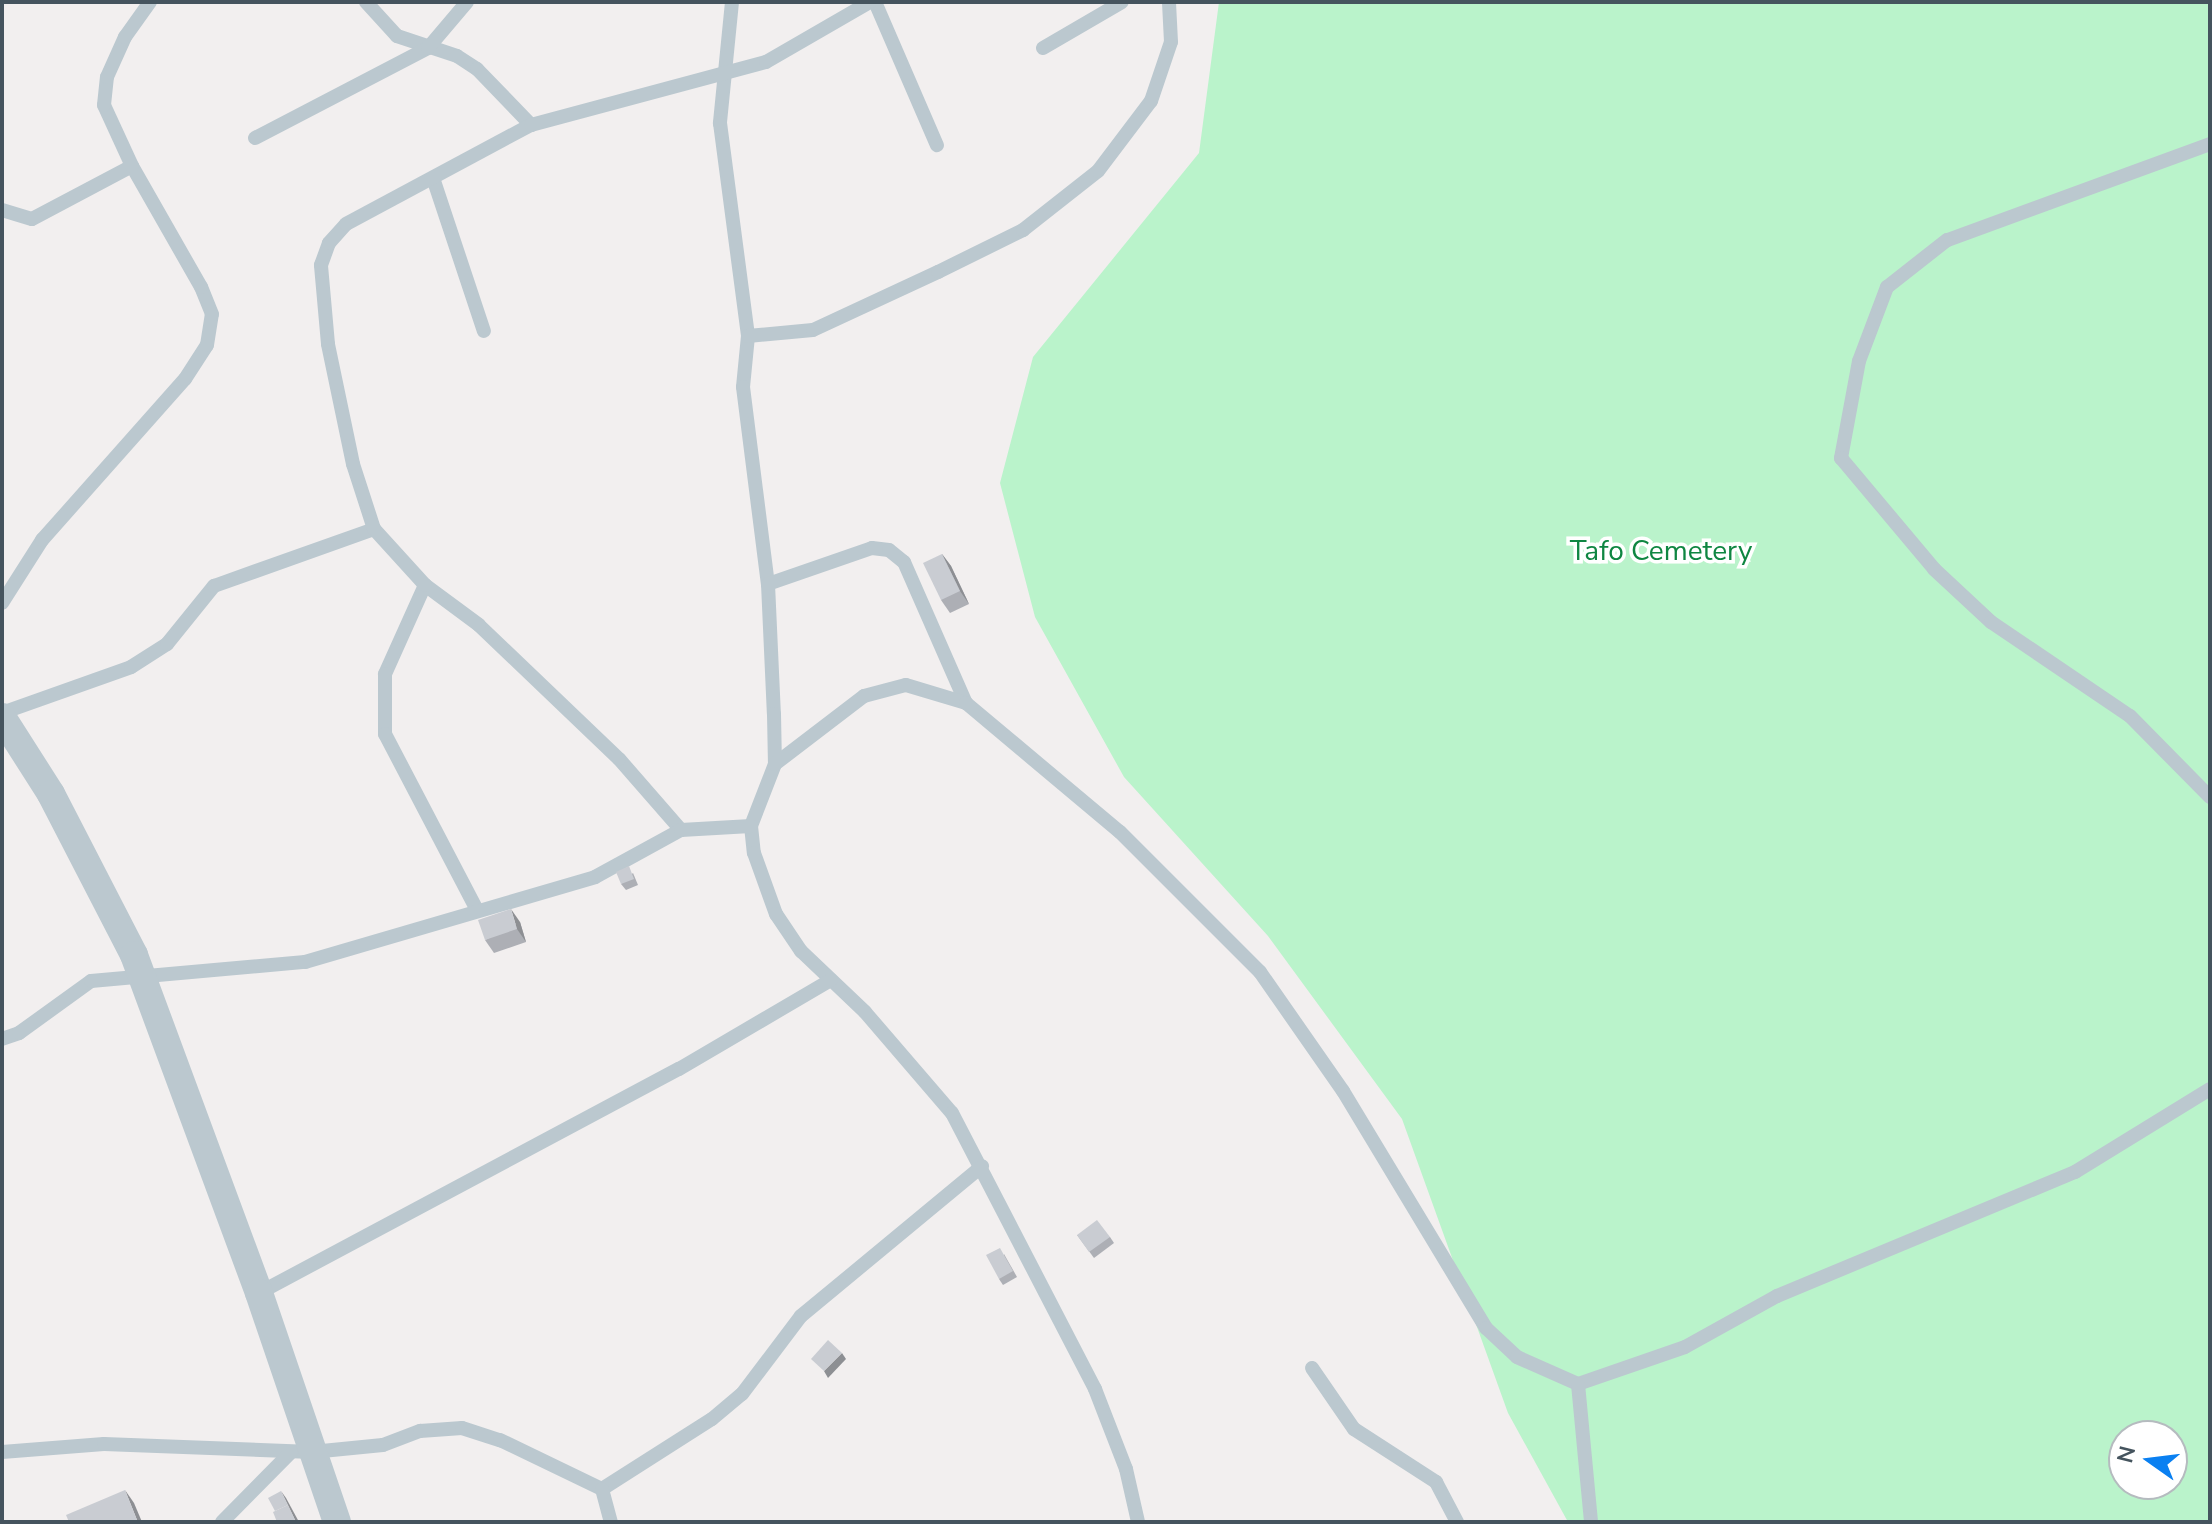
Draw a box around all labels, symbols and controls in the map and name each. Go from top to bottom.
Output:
park label: Tafo Cemetery [1570,534,1752,568]
north arrow [2108,1420,2188,1500]
text: N [2110,1443,2143,1466]

